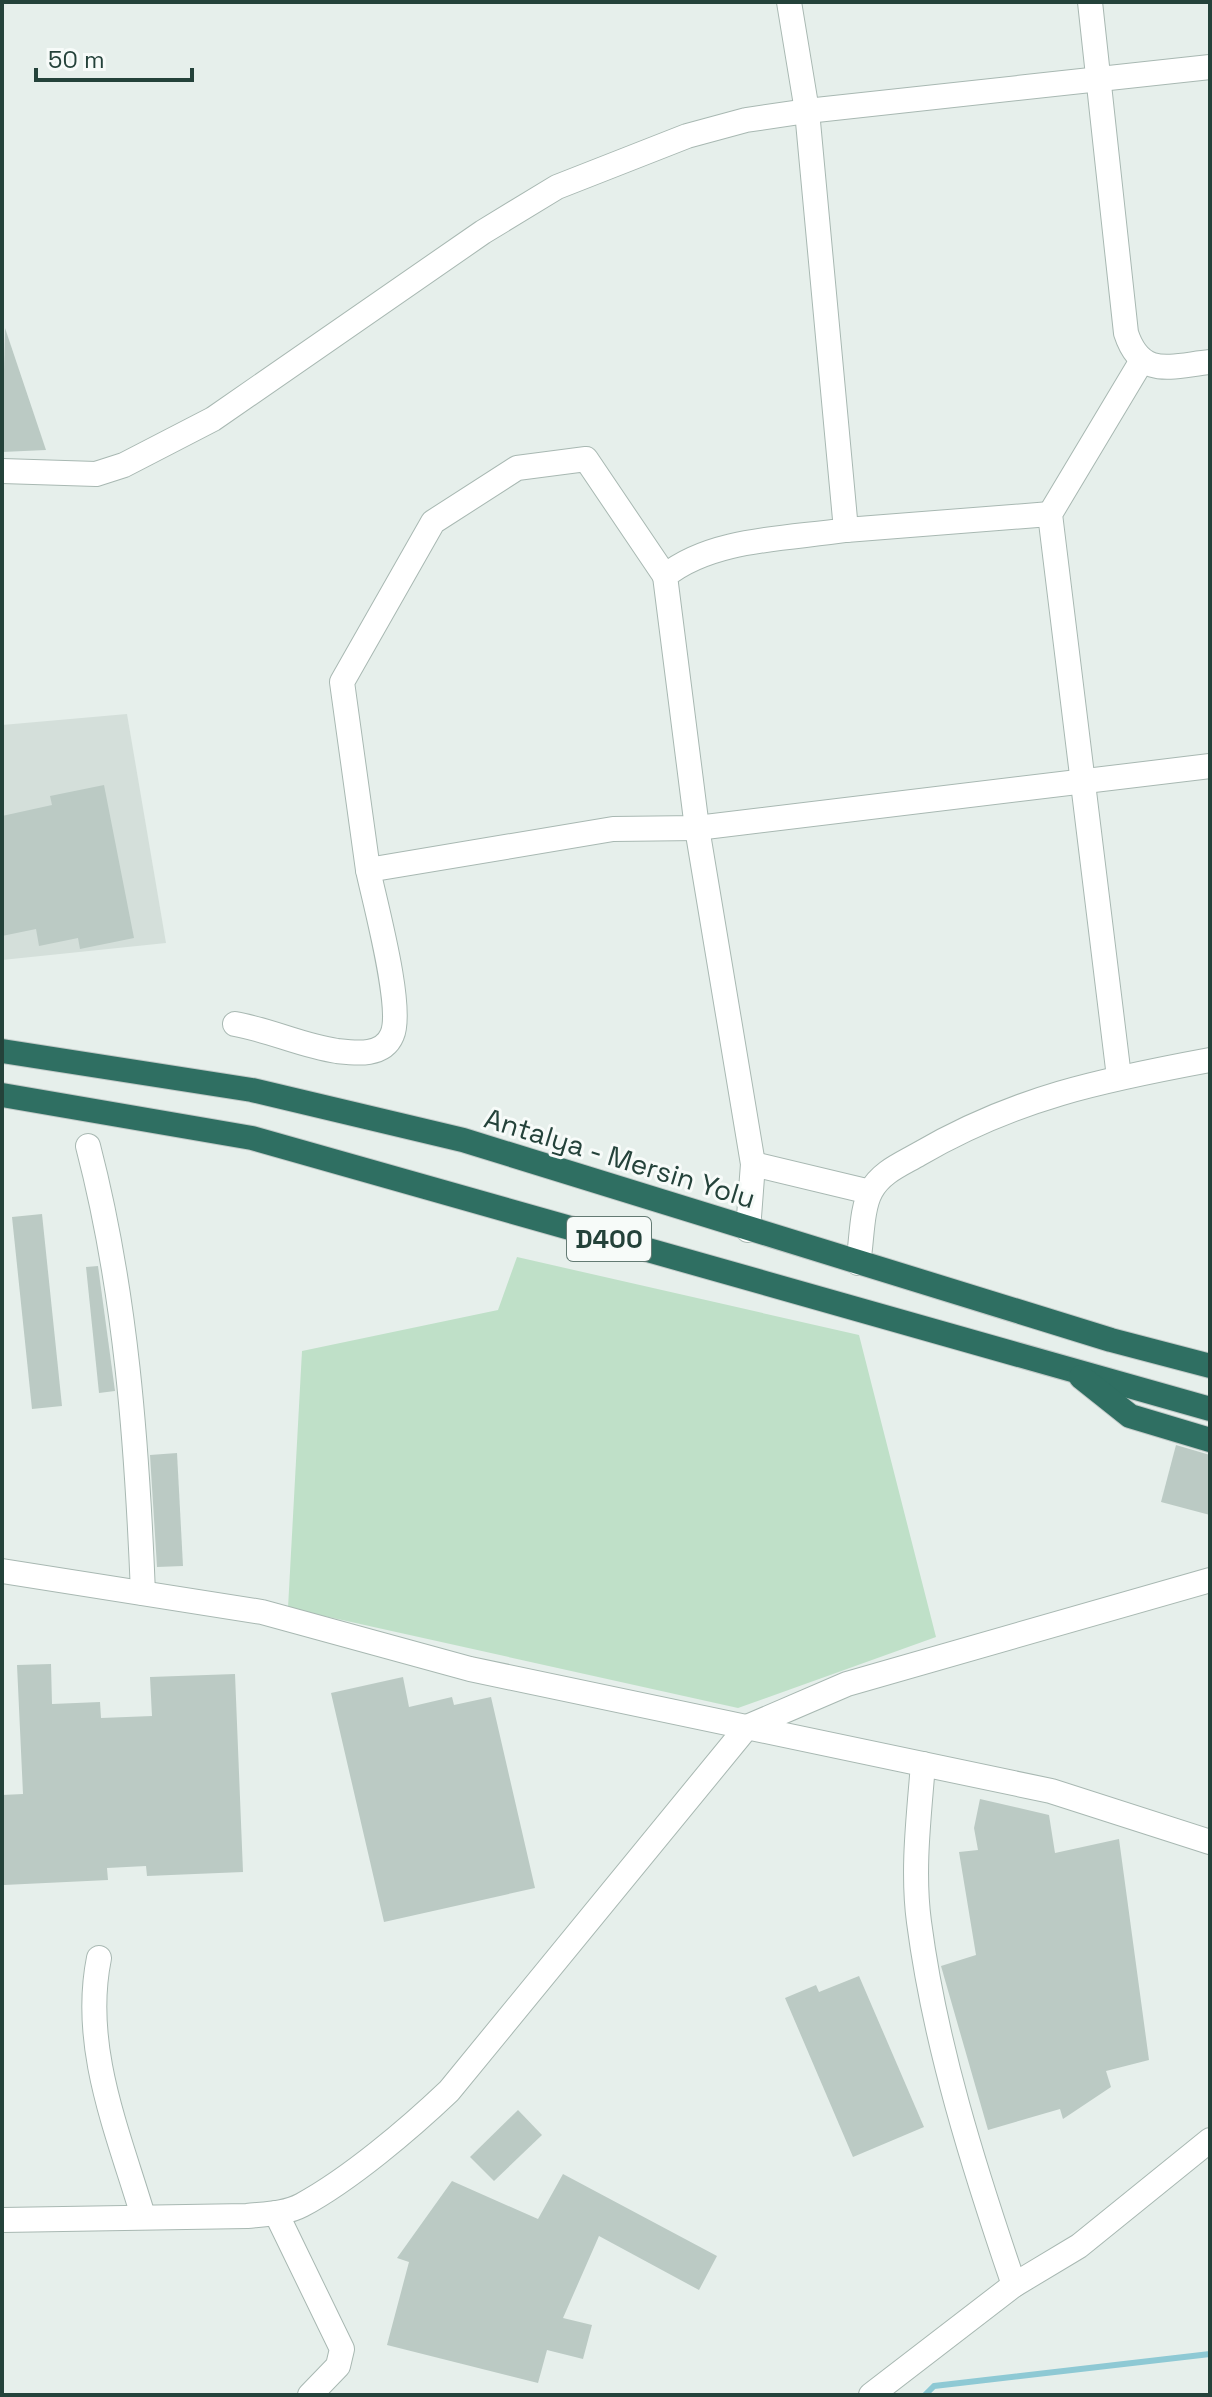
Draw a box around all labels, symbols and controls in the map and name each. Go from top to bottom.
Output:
scale bar [36,32,192,82]
text: 50 m [48,44,105,75]
street label: Antalya - Mersin Yolu [480,1100,760,1216]
road number: D400 [567,1217,651,1261]

